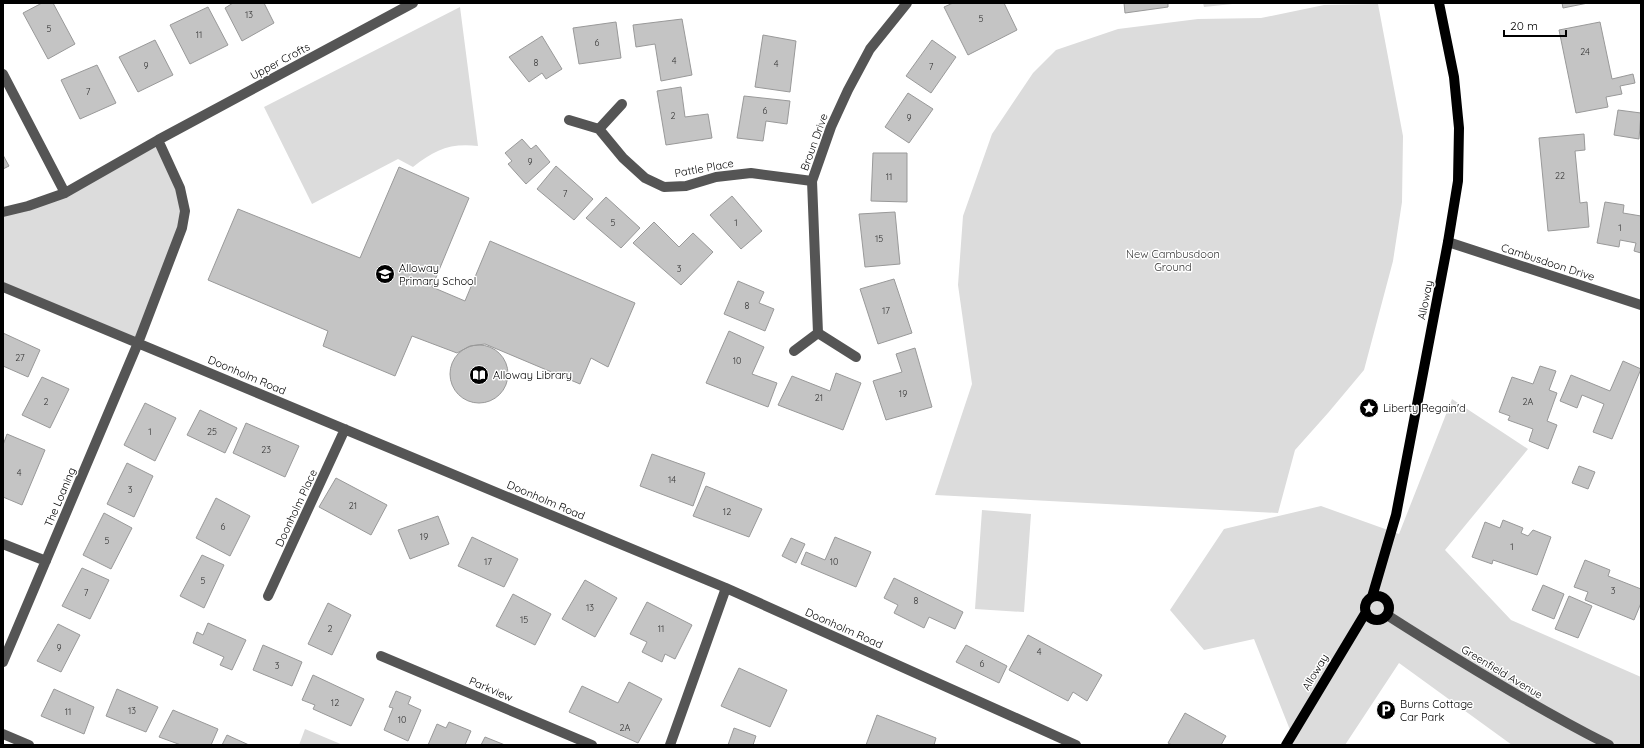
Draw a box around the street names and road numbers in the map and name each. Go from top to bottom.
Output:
street label: Upper Crofts [248,39,312,83]
street label: Broun Drive [797,111,831,173]
street label: Pattle Place [673,156,735,180]
street label: Cambusdoon Drive [1499,240,1597,284]
street label: Alloway [1414,279,1436,321]
street label: Doonholm Road [206,352,288,398]
street label: The Loaning [41,465,79,529]
street label: Doonholm Place [272,467,320,549]
street label: Doonholm Road [505,477,587,523]
street label: Doonholm Road [803,605,885,651]
street label: Greenfield Avenue [1459,642,1545,702]
street label: Alloway [1299,651,1331,693]
street label: Parkview [467,674,515,704]

